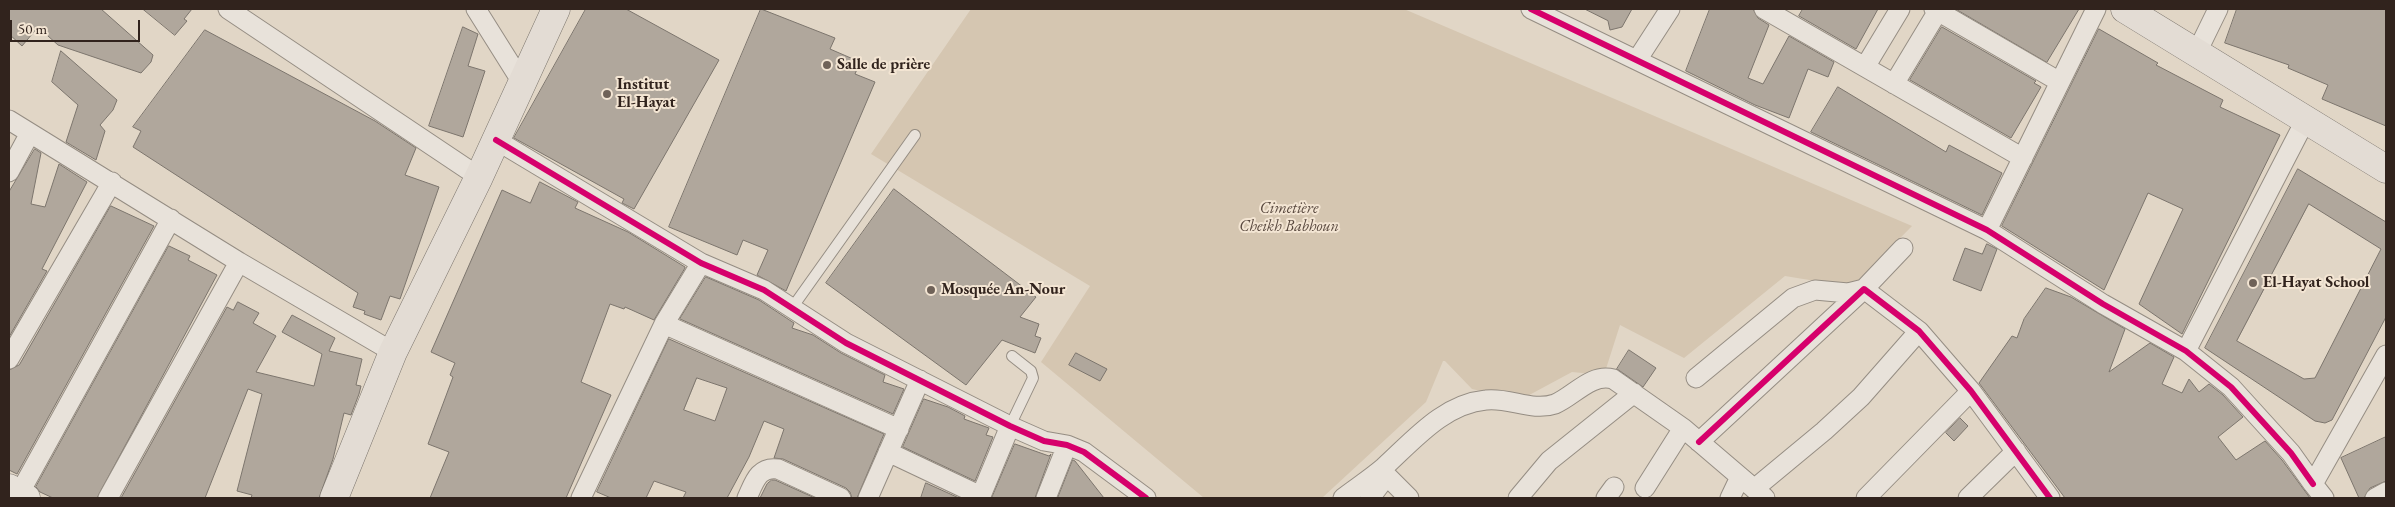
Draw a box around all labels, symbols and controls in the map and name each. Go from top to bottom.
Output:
scale bar [12,10,142,42]
text: 50 m [18,19,47,38]
place label: Salle de prière [837,55,930,75]
marker: Salle de prière [821,59,833,71]
place label: Institut El-Hayat [617,75,676,113]
marker: Institut El-Hayat [601,88,613,100]
park label: Cimetière Cheikh Babhoun [1239,199,1339,237]
place label: El-Hayat School [2263,273,2369,293]
marker: El-Hayat School [2247,277,2259,289]
place label: Mosquée An-Nour [941,280,1065,300]
marker: Mosquée An-Nour [925,284,937,296]

